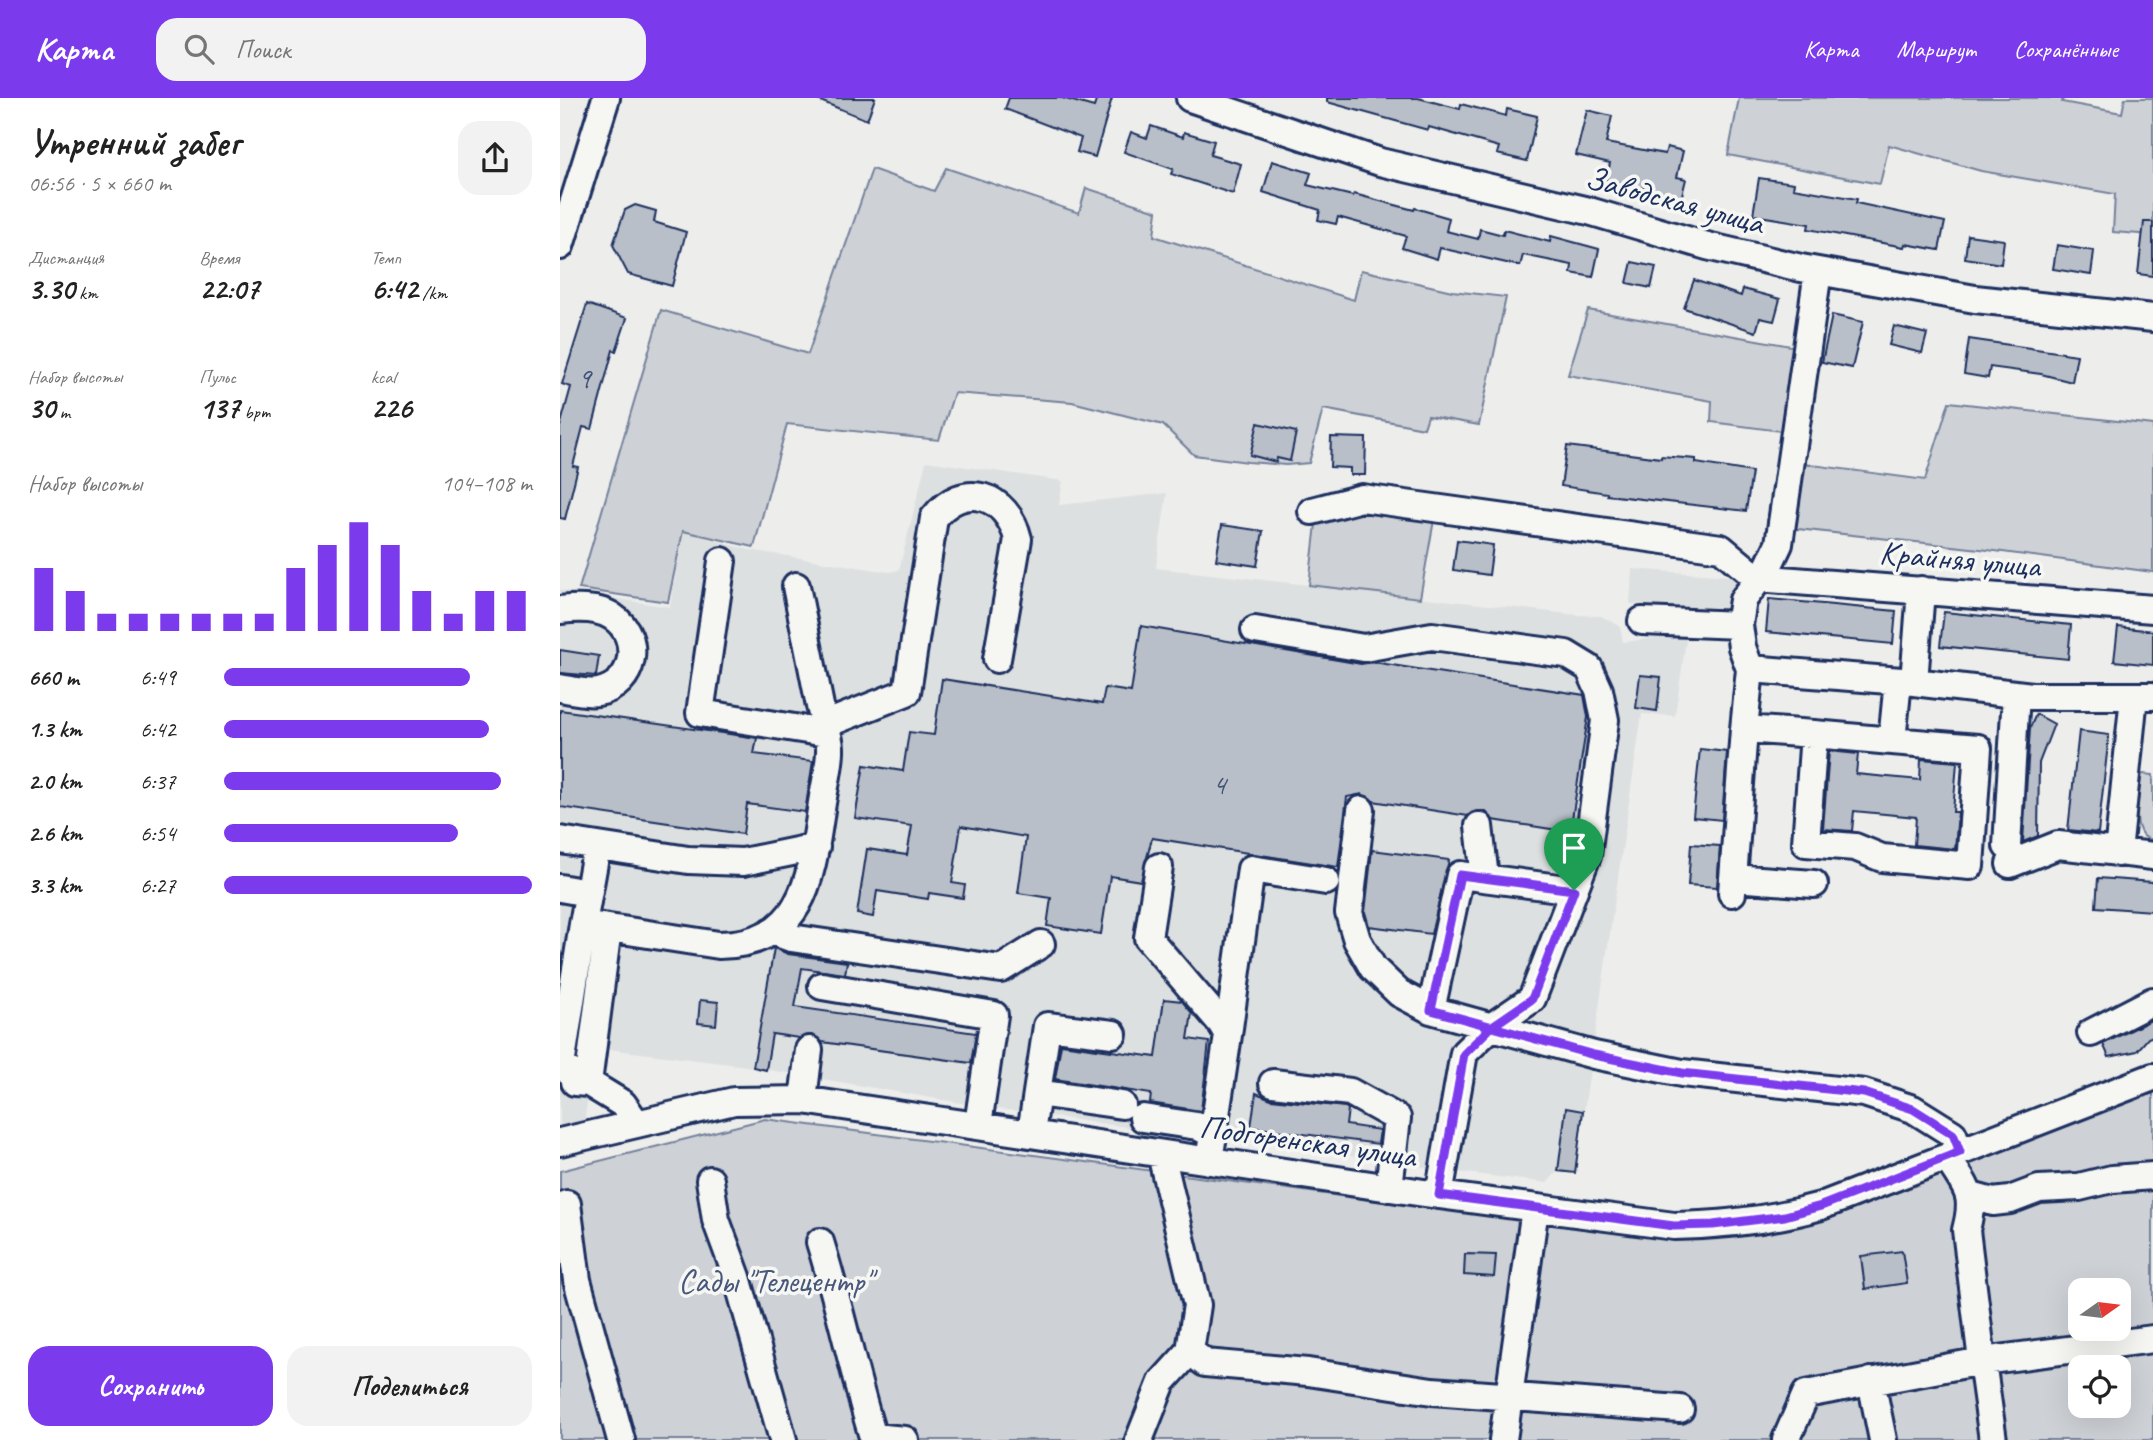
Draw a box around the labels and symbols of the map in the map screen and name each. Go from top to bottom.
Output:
street label: Заводская улица [1581,156,1771,245]
house number: 9 [577,359,593,397]
street label: Крайняя улица [1878,531,2044,587]
house number: 4 [1212,765,1228,803]
pin [1544,818,1604,890]
street label: Подгоренская улица [1197,1105,1420,1177]
park label: Сады "Телецентр" [678,1260,878,1302]
north arrow [2068,1278,2132,1340]

